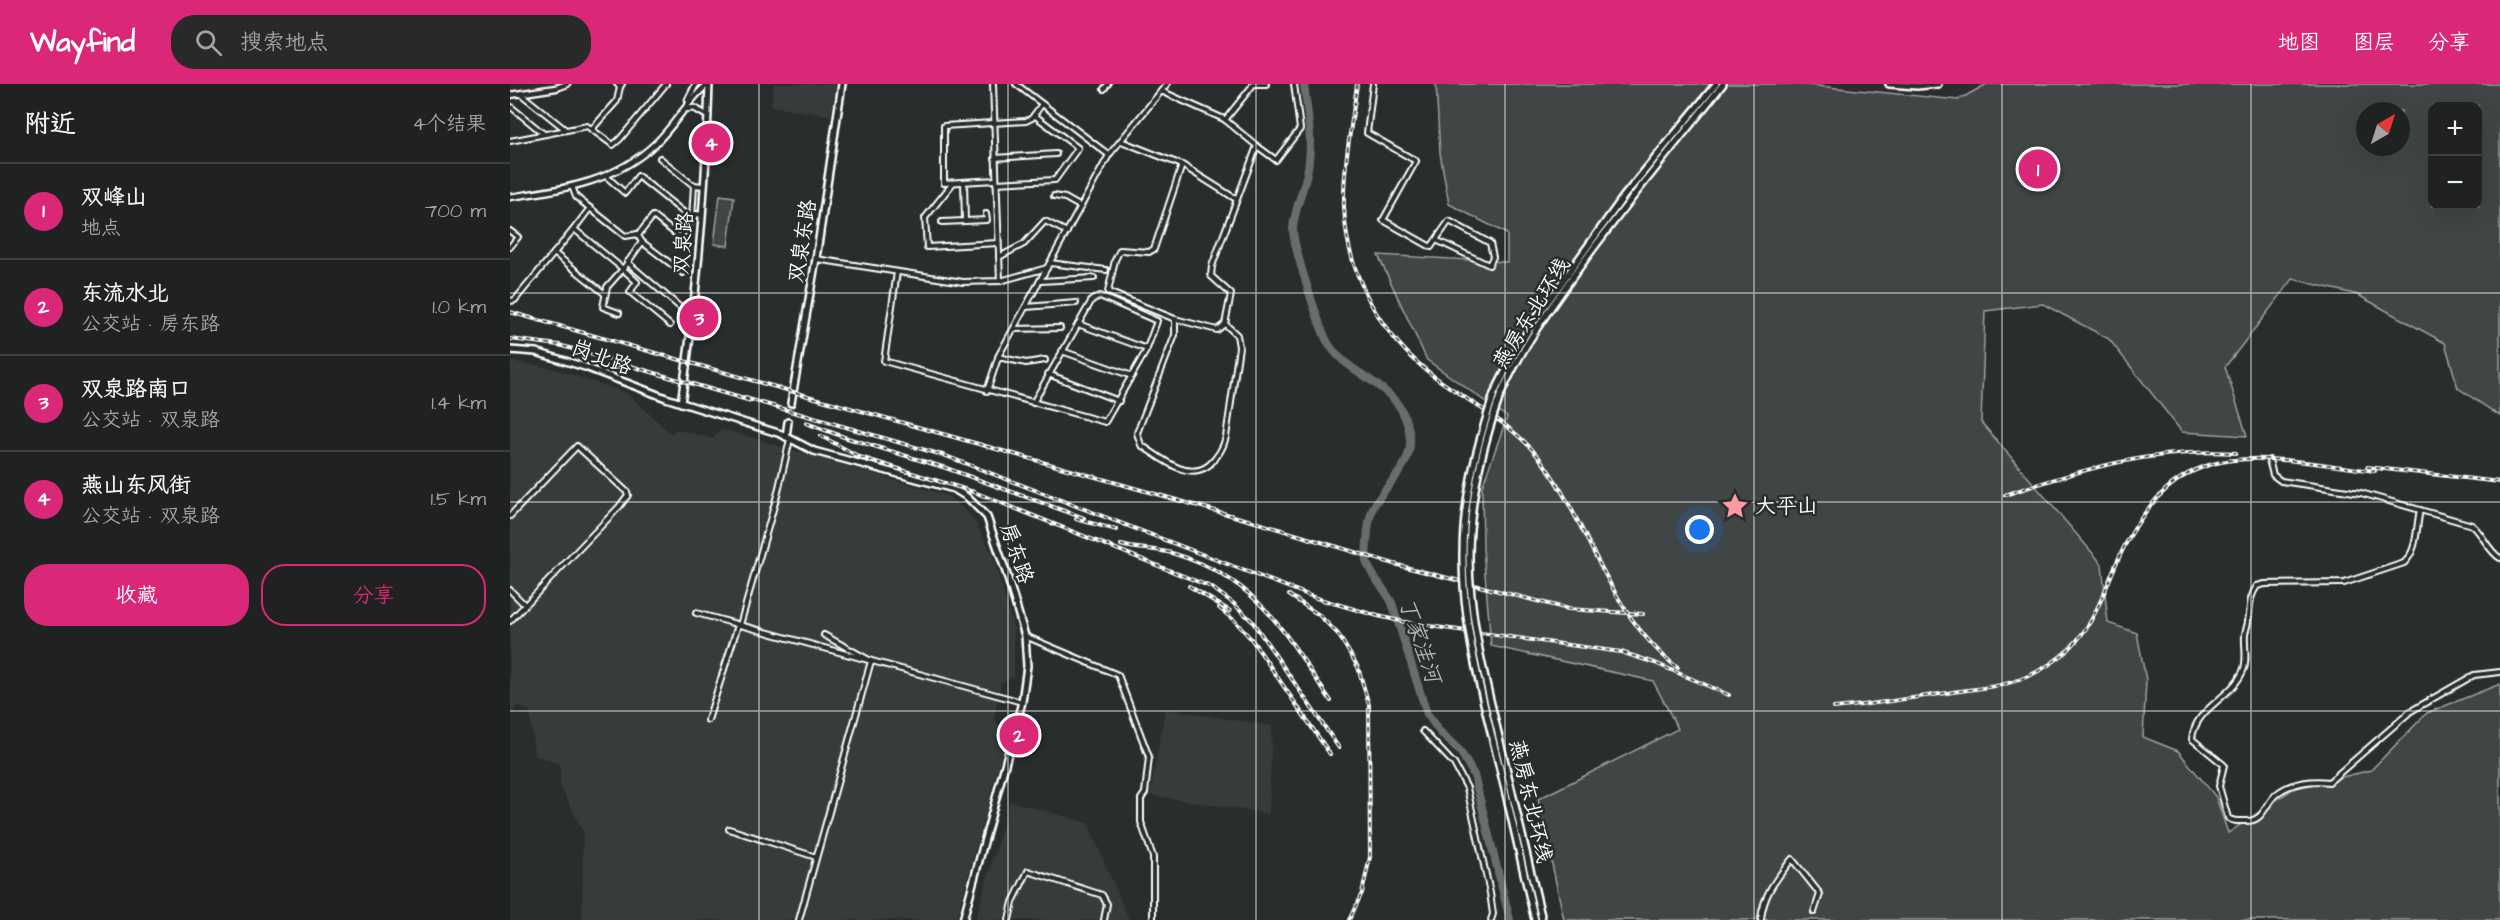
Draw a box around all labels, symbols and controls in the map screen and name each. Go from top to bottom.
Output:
search box [171,15,591,69]
text: Wayfind [30,23,135,62]
icon: search [192,26,225,59]
text: 搜索地点 [240,27,328,58]
text: 地图 [2278,28,2320,57]
text: 图层 [2353,28,2395,57]
text: 分享 [2428,28,2470,57]
north arrow [2356,102,2410,156]
map controls [2428,102,2482,210]
button: + [2428,102,2482,156]
text: 附近 [24,106,76,142]
text: 4个结果 [412,110,486,138]
pin: 4 [692,120,730,166]
pin: 1 [2018,146,2057,191]
button: − [2428,156,2482,210]
text: 双峰山 [81,182,147,213]
text: 1 [42,197,45,225]
text: 700 m [425,197,486,225]
street label: 双泉东路 [782,197,823,285]
street label: 双泉路 [667,211,700,275]
text: 地点 [81,214,121,242]
street label: 燕房东北环线 [1486,252,1577,374]
text: 东流水北 [81,278,169,309]
text: 2 [38,293,49,321]
text: 1.0 km [432,293,486,321]
pin: 3 [680,296,718,340]
text: 公交站 · 房东路 [81,310,220,338]
street label: 岗北路 [567,333,636,382]
text: 双泉路南口 [81,374,191,405]
text: 3 [38,389,49,417]
text: 1.4 km [431,389,486,417]
text: 公交站 · 双泉路 [81,406,220,434]
text: 燕山东风街 [81,470,191,501]
text: 4 [37,485,50,513]
text: 1.5 km [431,485,486,513]
place icon: 大平山 [1720,491,1750,521]
place label: 大平山 [1755,492,1818,521]
text: 公交站 · 双泉路 [81,502,220,530]
your location [1685,515,1714,544]
street label: 房东路 [993,519,1040,588]
button: 收藏 [24,564,249,626]
button: 分享 [261,564,486,626]
water label: 丁家洼河 [1391,594,1450,690]
pin: 2 [1000,712,1038,758]
street label: 燕房东北环线 [1502,736,1559,866]

